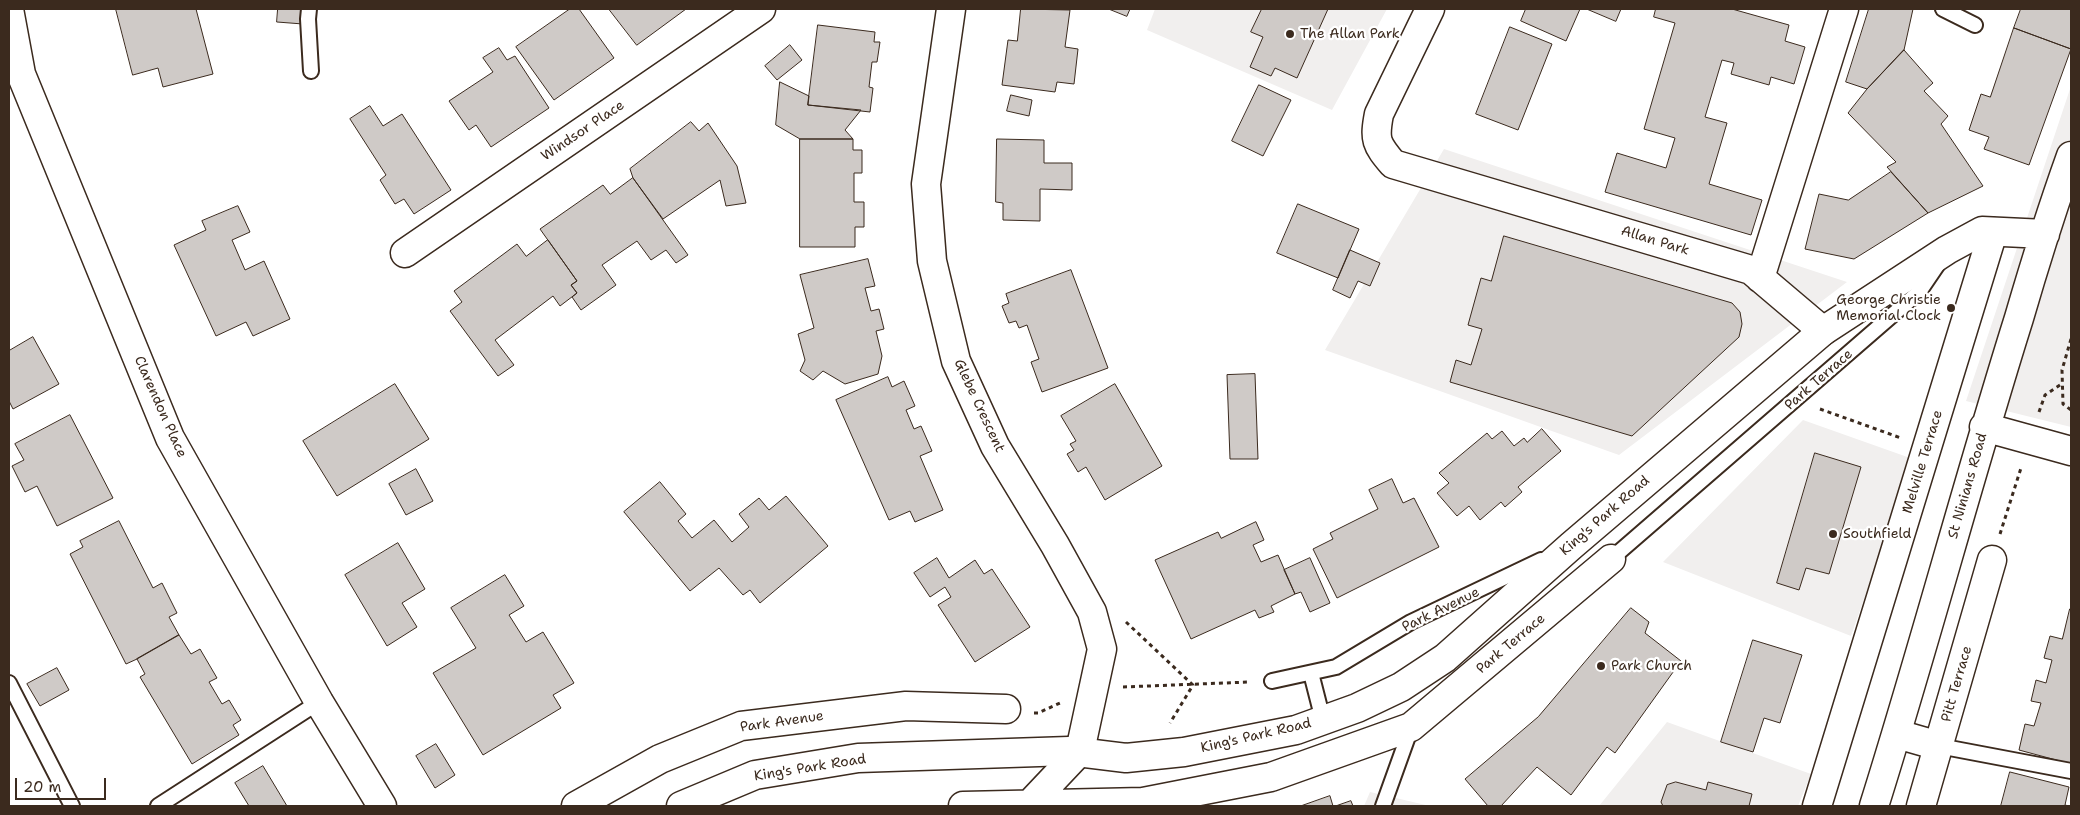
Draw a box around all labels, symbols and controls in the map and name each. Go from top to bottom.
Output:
place label: The Allan Park [1300,26,1400,42]
marker: The Allan Park [1284,28,1296,40]
street label: Windsor Place [538,97,628,165]
street label: Allan Park [1619,223,1691,259]
place label: George Christie Memorial Clock [1836,292,1941,324]
marker: George Christie Memorial Clock [1945,302,1957,314]
street label: Park Terrace [1782,346,1856,414]
street label: Clarendon Place [130,354,190,460]
street label: Glebe Crescent [950,357,1008,455]
street label: Melville Terrace [1899,408,1947,516]
street label: St Ninians Road [1945,431,1991,541]
street label: King's Park Road [1557,473,1653,559]
place label: Southfield [1843,526,1911,542]
marker: Southfield [1827,528,1839,540]
street label: Park Avenue [1399,584,1483,636]
street label: Park Terrace [1473,610,1549,678]
street label: Pitt Terrace [1938,644,1976,724]
place label: Park Church [1611,658,1692,674]
marker: Park Church [1595,660,1607,672]
street label: Park Avenue [739,708,825,736]
street label: King's Park Road [1199,715,1313,757]
street label: King's Park Road [753,751,867,785]
scale bar [18,768,109,800]
text: 20 m [23,777,62,797]

